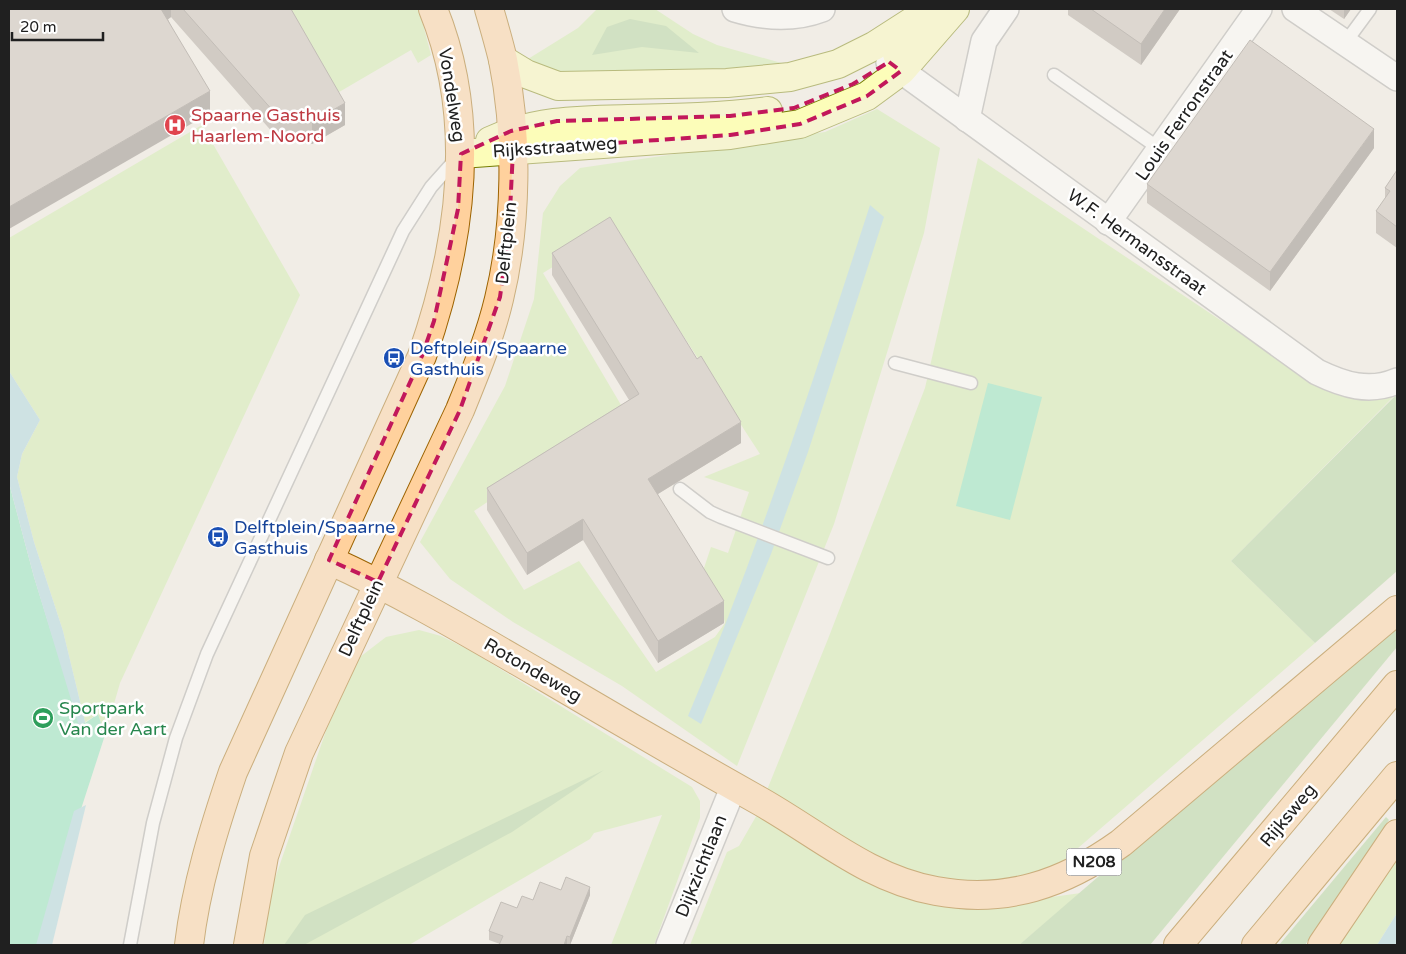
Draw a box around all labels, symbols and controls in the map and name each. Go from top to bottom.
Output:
scale bar [12,10,104,42]
text: 20 m [20,18,57,36]
street label: Louis Ferronstraat [1130,45,1238,185]
street label: Vondelweg [434,46,470,144]
place label: Spaarne Gasthuis Haarlem-Noord [191,104,340,147]
hospital icon: Spaarne Gasthuis Haarlem-Noord [163,113,187,137]
street label: Rijksstraatweg [492,132,618,162]
street label: W.F. Hermansstraat [1063,184,1211,300]
street label: Delftplein [491,201,521,285]
place label: Deftplein/Spaarne Gasthuis [410,337,567,380]
bus stop icon: Deftplein/Spaarne Gasthuis [382,346,406,370]
place label: Delftplein/Spaarne Gasthuis [234,516,395,559]
bus stop icon: Delftplein/Spaarne Gasthuis [206,525,230,549]
street label: Delftplein [334,576,388,660]
street label: Rotondeweg [480,633,586,707]
place label: Sportpark Van der Aart [59,697,167,740]
sports icon: Sportpark Van der Aart [31,706,55,730]
street label: Rijksweg [1255,779,1321,851]
street label: Dijkzichtlaan [670,812,732,920]
road number: N208 [1066,849,1122,876]

